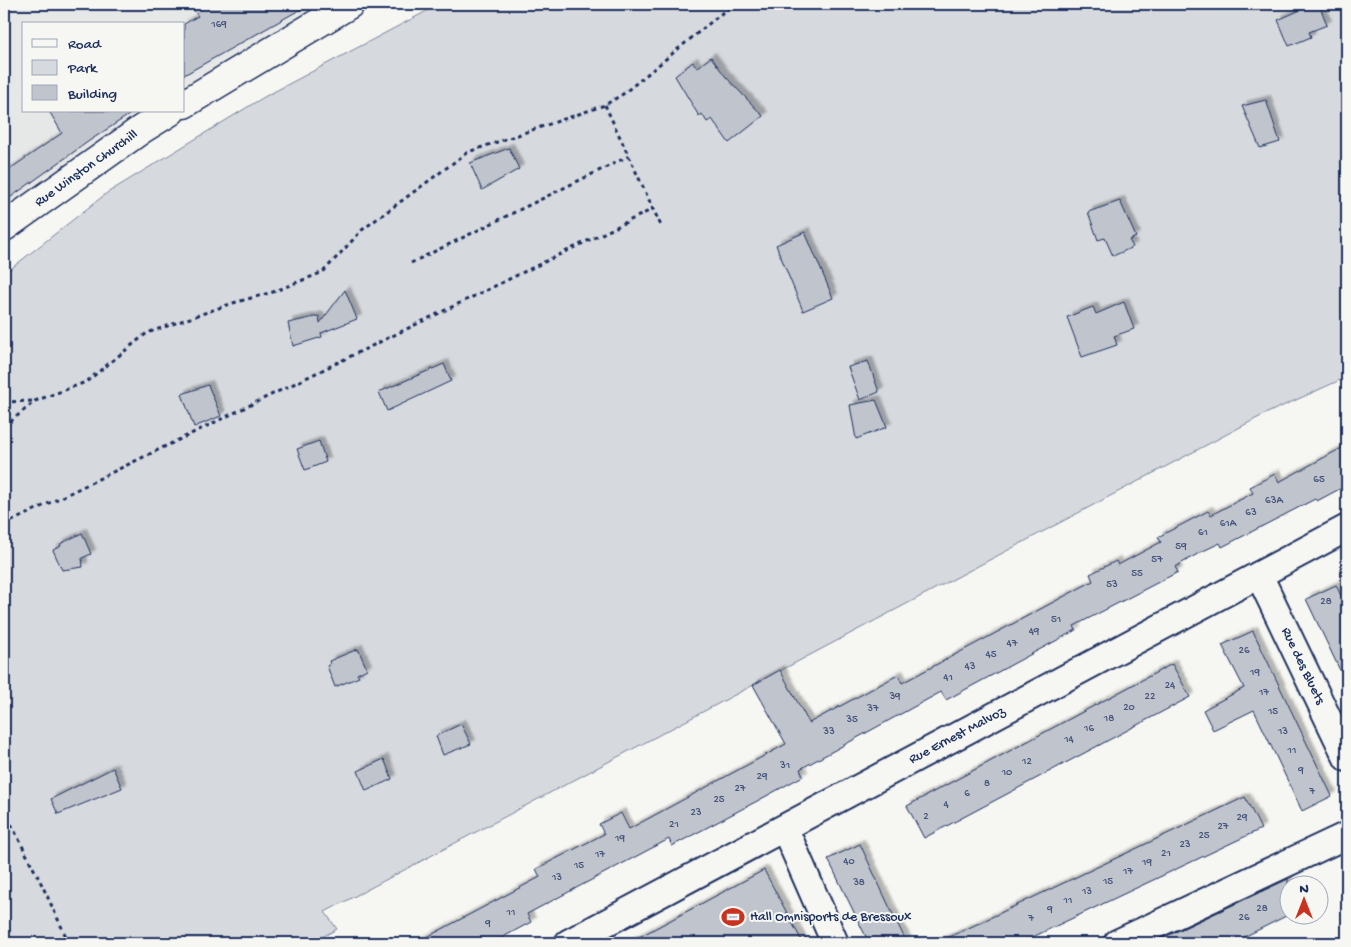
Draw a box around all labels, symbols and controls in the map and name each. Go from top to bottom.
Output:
house number: 169 [210,19,227,31]
legend [22,22,185,112]
text: Road [68,36,102,54]
text: Park [67,60,98,78]
text: Building [67,86,117,104]
street label: Rue Winston Churchill [32,126,141,211]
house number: 65 [1313,474,1325,486]
house number: 63A [1265,495,1283,507]
house number: 63 [1245,507,1257,519]
house number: 61A [1220,518,1237,530]
house number: 61 [1198,527,1208,539]
house number: 59 [1175,541,1187,553]
house number: 57 [1151,554,1163,566]
house number: 55 [1131,568,1143,580]
house number: 53 [1106,579,1118,591]
house number: 28 [1320,596,1332,608]
house number: 51 [1051,614,1061,626]
street label: Rue des Bluets [1277,625,1329,708]
house number: 49 [1029,626,1040,638]
house number: 47 [1007,638,1018,650]
house number: 26 [1239,645,1250,657]
house number: 45 [986,649,997,661]
house number: 43 [965,661,976,673]
house number: 19 [1249,667,1260,679]
house number: 41 [943,672,953,684]
house number: 24 [1165,680,1176,692]
house number: 17 [1258,687,1269,699]
house number: 39 [888,691,901,703]
house number: 22 [1145,691,1156,703]
house number: 20 [1123,702,1135,714]
house number: 37 [866,703,879,715]
street label: Rue Ernest Malvoz [906,703,1009,768]
house number: 15 [1267,706,1278,718]
house number: 18 [1103,713,1114,725]
house number: 35 [845,714,858,726]
house number: 16 [1083,723,1094,735]
house number: 33 [822,726,835,738]
house number: 13 [1277,726,1288,738]
house number: 14 [1063,734,1075,746]
house number: 11 [1287,745,1296,757]
house number: 12 [1021,756,1033,768]
house number: 31 [779,760,790,772]
house number: 9 [1297,765,1304,777]
house number: 10 [1001,767,1012,779]
house number: 29 [757,771,768,783]
house number: 8 [984,778,990,790]
house number: 27 [734,783,746,795]
house number: 7 [1308,786,1315,798]
house number: 6 [964,788,970,800]
house number: 25 [713,794,725,806]
house number: 4 [943,799,949,811]
house number: 23 [690,807,702,819]
house number: 2 [923,811,929,823]
house number: 29 [1237,812,1248,824]
house number: 21 [669,819,679,831]
house number: 27 [1217,821,1229,833]
house number: 25 [1198,830,1210,842]
house number: 19 [614,833,625,845]
house number: 23 [1179,839,1191,851]
house number: 21 [1161,848,1171,860]
house number: 17 [594,849,605,861]
house number: 40 [843,856,855,868]
house number: 19 [1141,857,1152,869]
house number: 15 [573,860,584,872]
house number: 17 [1122,866,1133,878]
house number: 13 [551,872,562,884]
north arrow [1278,874,1328,924]
house number: 15 [1102,876,1113,888]
house number: 38 [852,877,865,889]
text: N [1299,881,1309,898]
house number: 13 [1081,886,1092,898]
house number: 11 [1063,895,1072,907]
house number: 28 [1256,903,1268,915]
sports icon: Hall Omnisports de Bressoux [720,904,746,930]
house number: 9 [1046,904,1053,916]
house number: 11 [506,907,515,919]
place label: Hall Omnisports de Bressoux [750,909,912,926]
house number: 26 [1239,912,1250,924]
house number: 7 [1027,913,1034,925]
house number: 9 [484,918,491,930]

